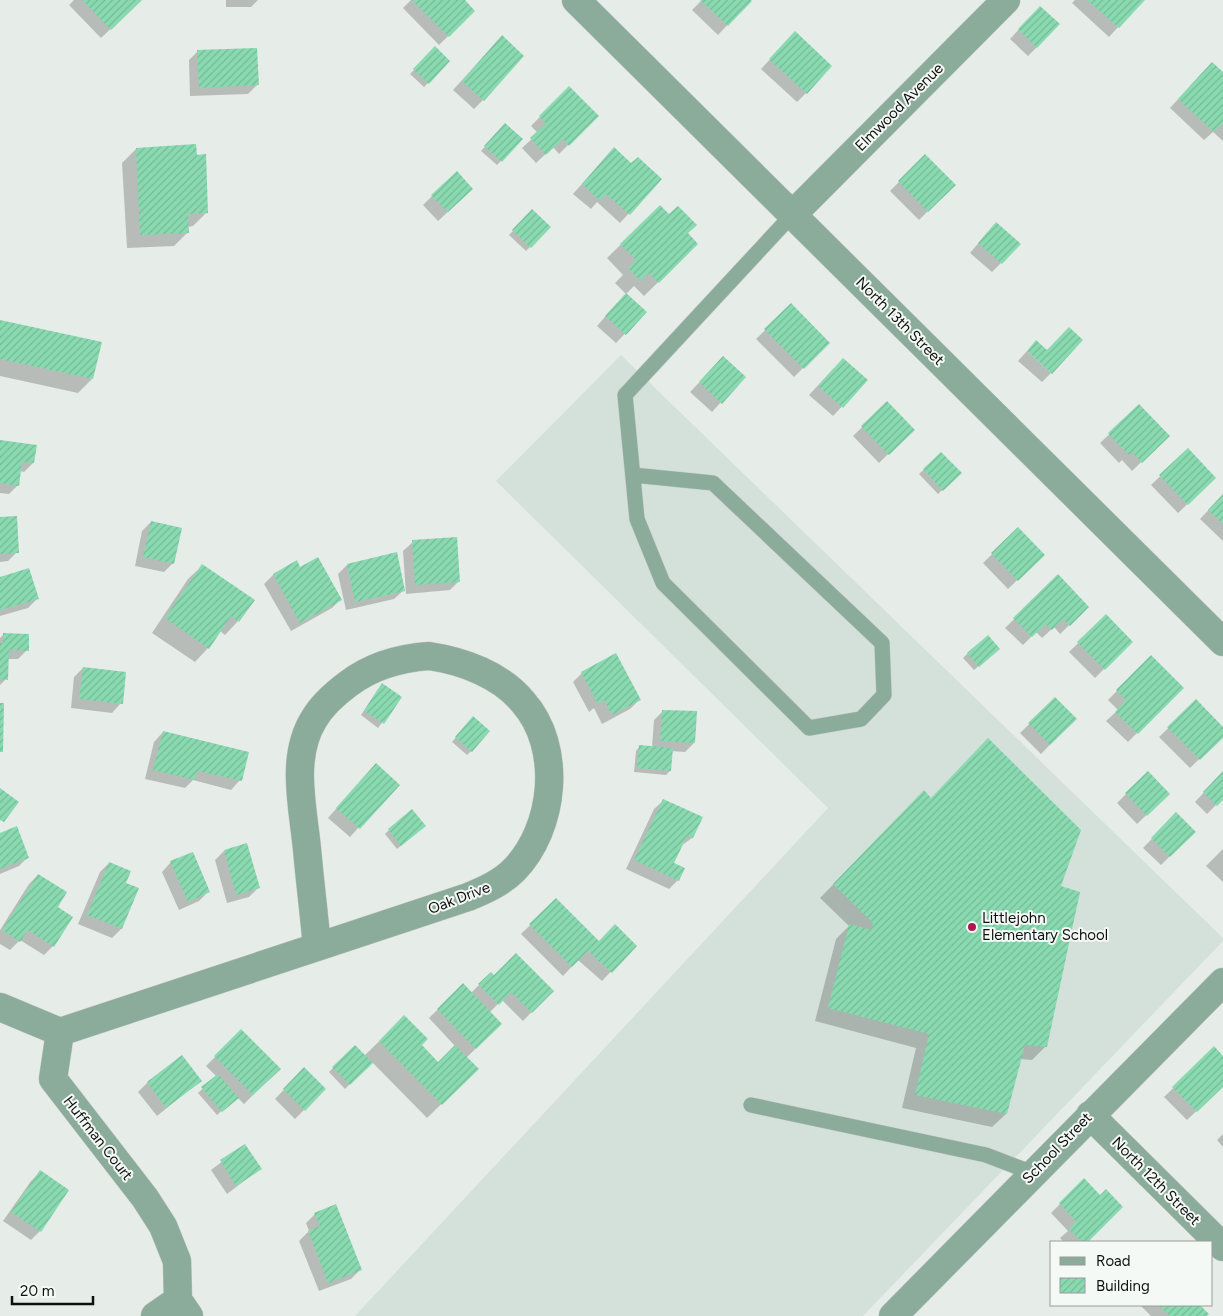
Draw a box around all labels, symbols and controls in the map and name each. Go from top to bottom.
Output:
street label: Elmwood Avenue [851,59,947,155]
street label: North 13th Street [852,273,948,369]
street label: Oak Drive [425,878,493,918]
place label: Littlejohn Elementary School [982,909,1108,944]
marker: Littlejohn Elementary School [966,921,978,933]
street label: Huffman Court [60,1092,137,1184]
street label: School Street [1019,1108,1096,1187]
street label: North 12th Street [1108,1133,1204,1229]
legend [1050,1241,1213,1306]
text: Road [1096,1252,1131,1270]
scale bar [12,1274,94,1306]
text: Building [1096,1277,1150,1295]
text: 20 m [20,1282,54,1300]

